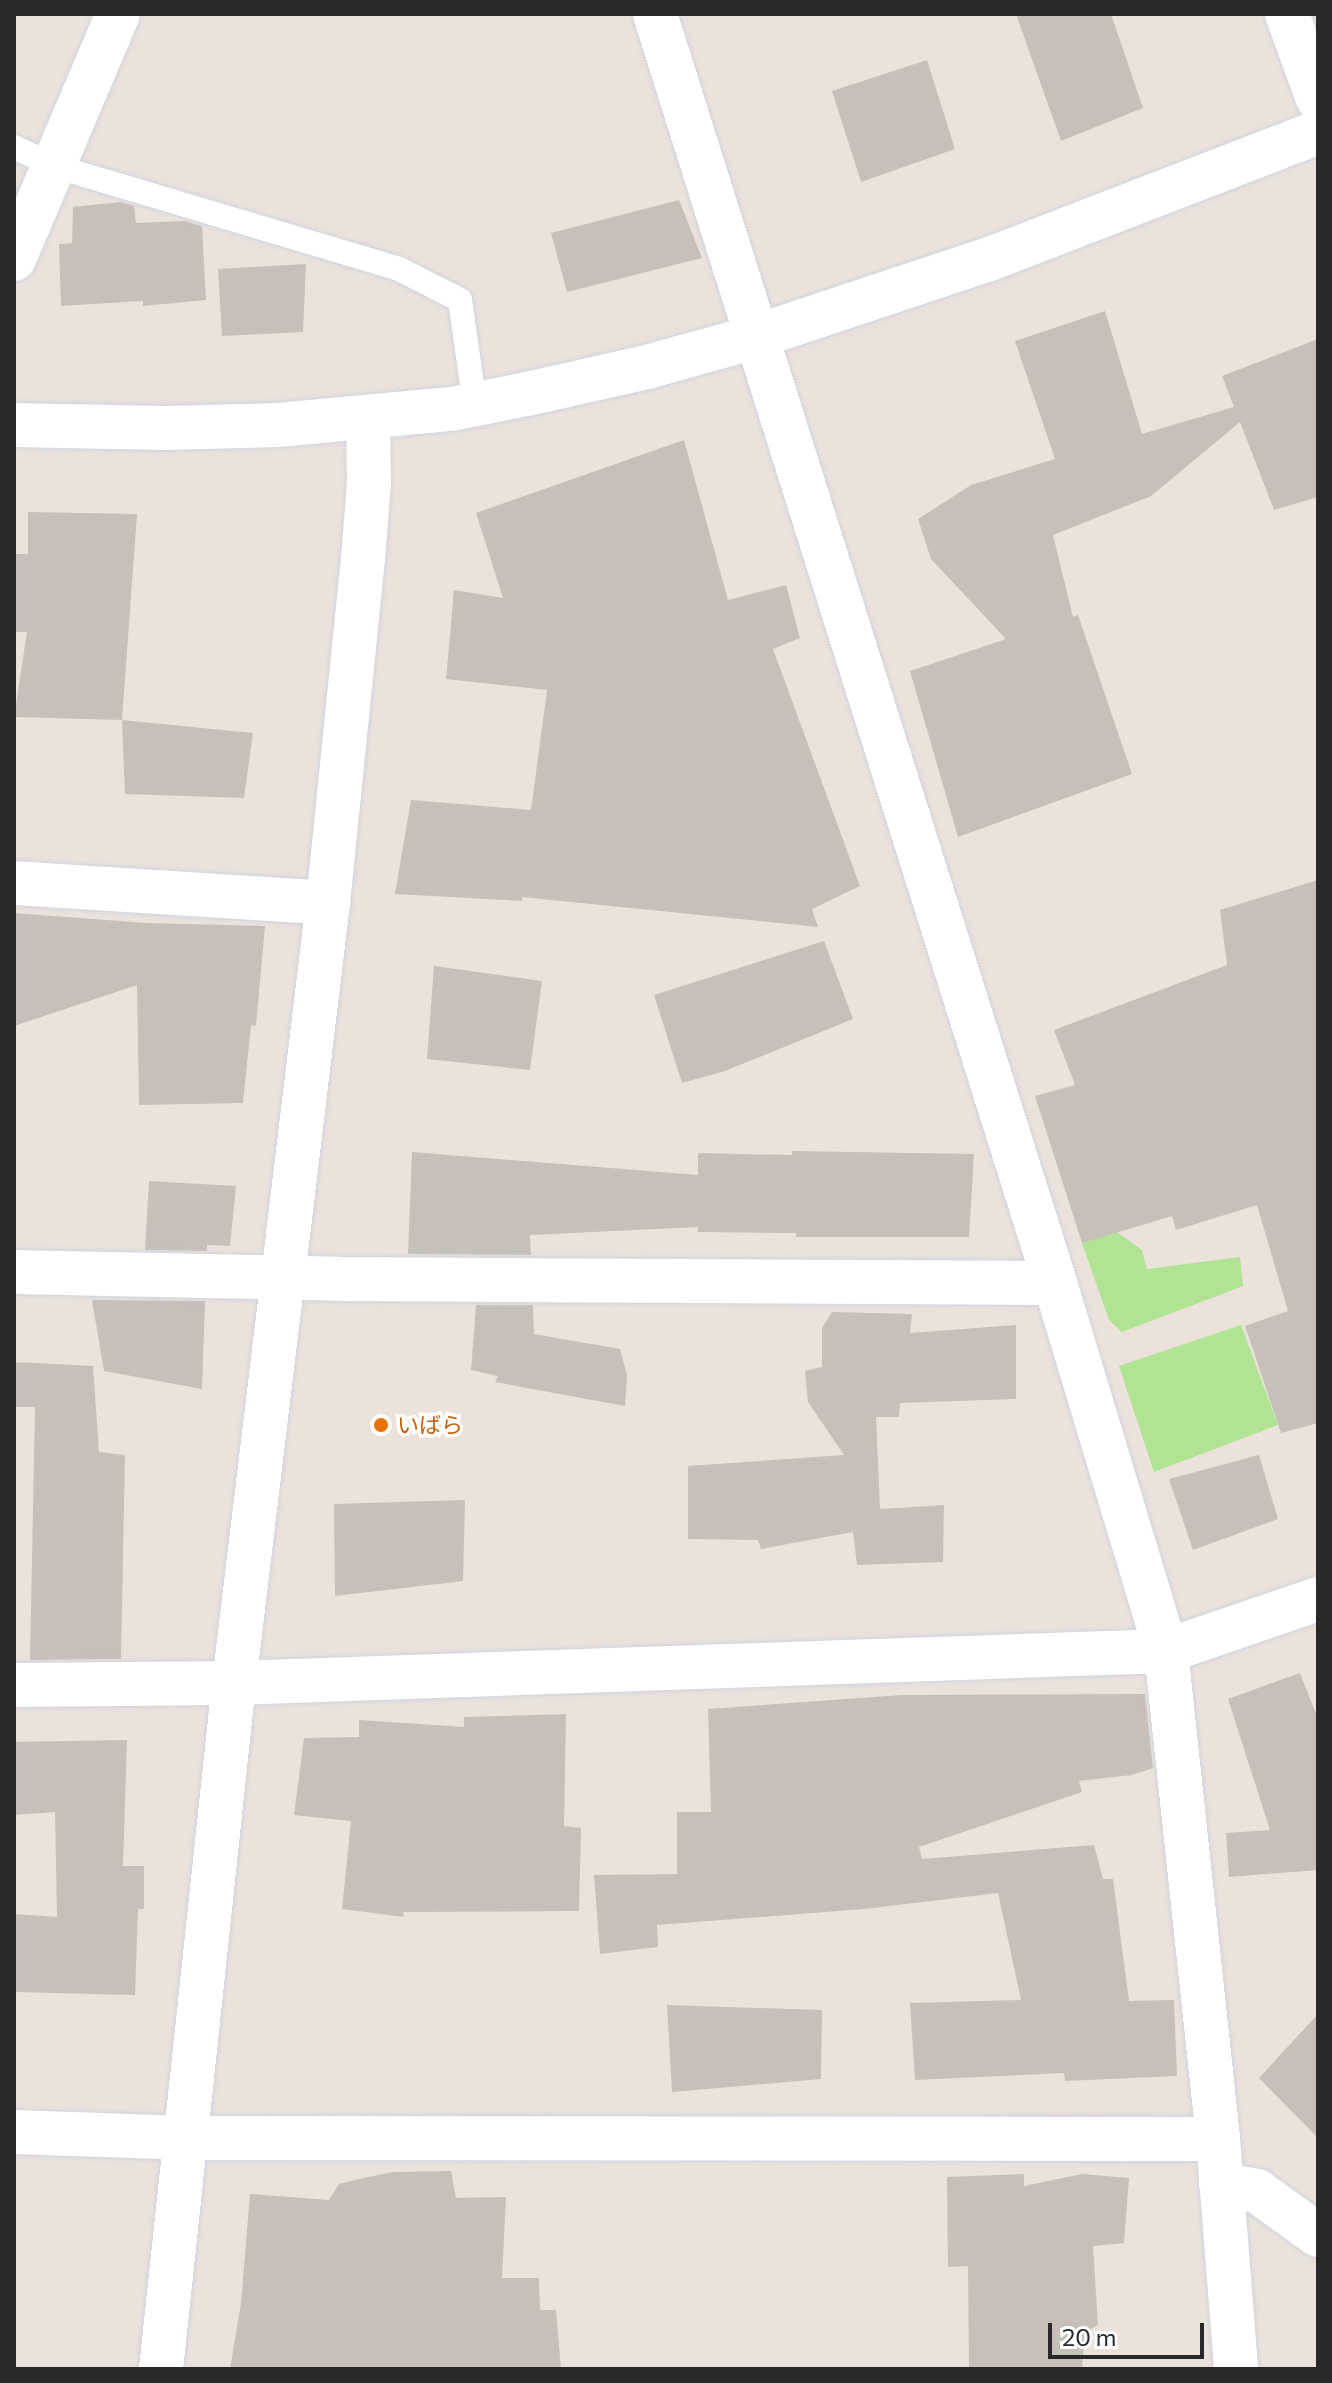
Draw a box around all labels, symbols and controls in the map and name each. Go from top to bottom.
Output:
place label: いばら [397,1412,463,1438]
marker: いばら [372,1416,390,1434]
scale bar [1052,2307,1208,2357]
text: 20 m [1062,2322,1116,2351]

